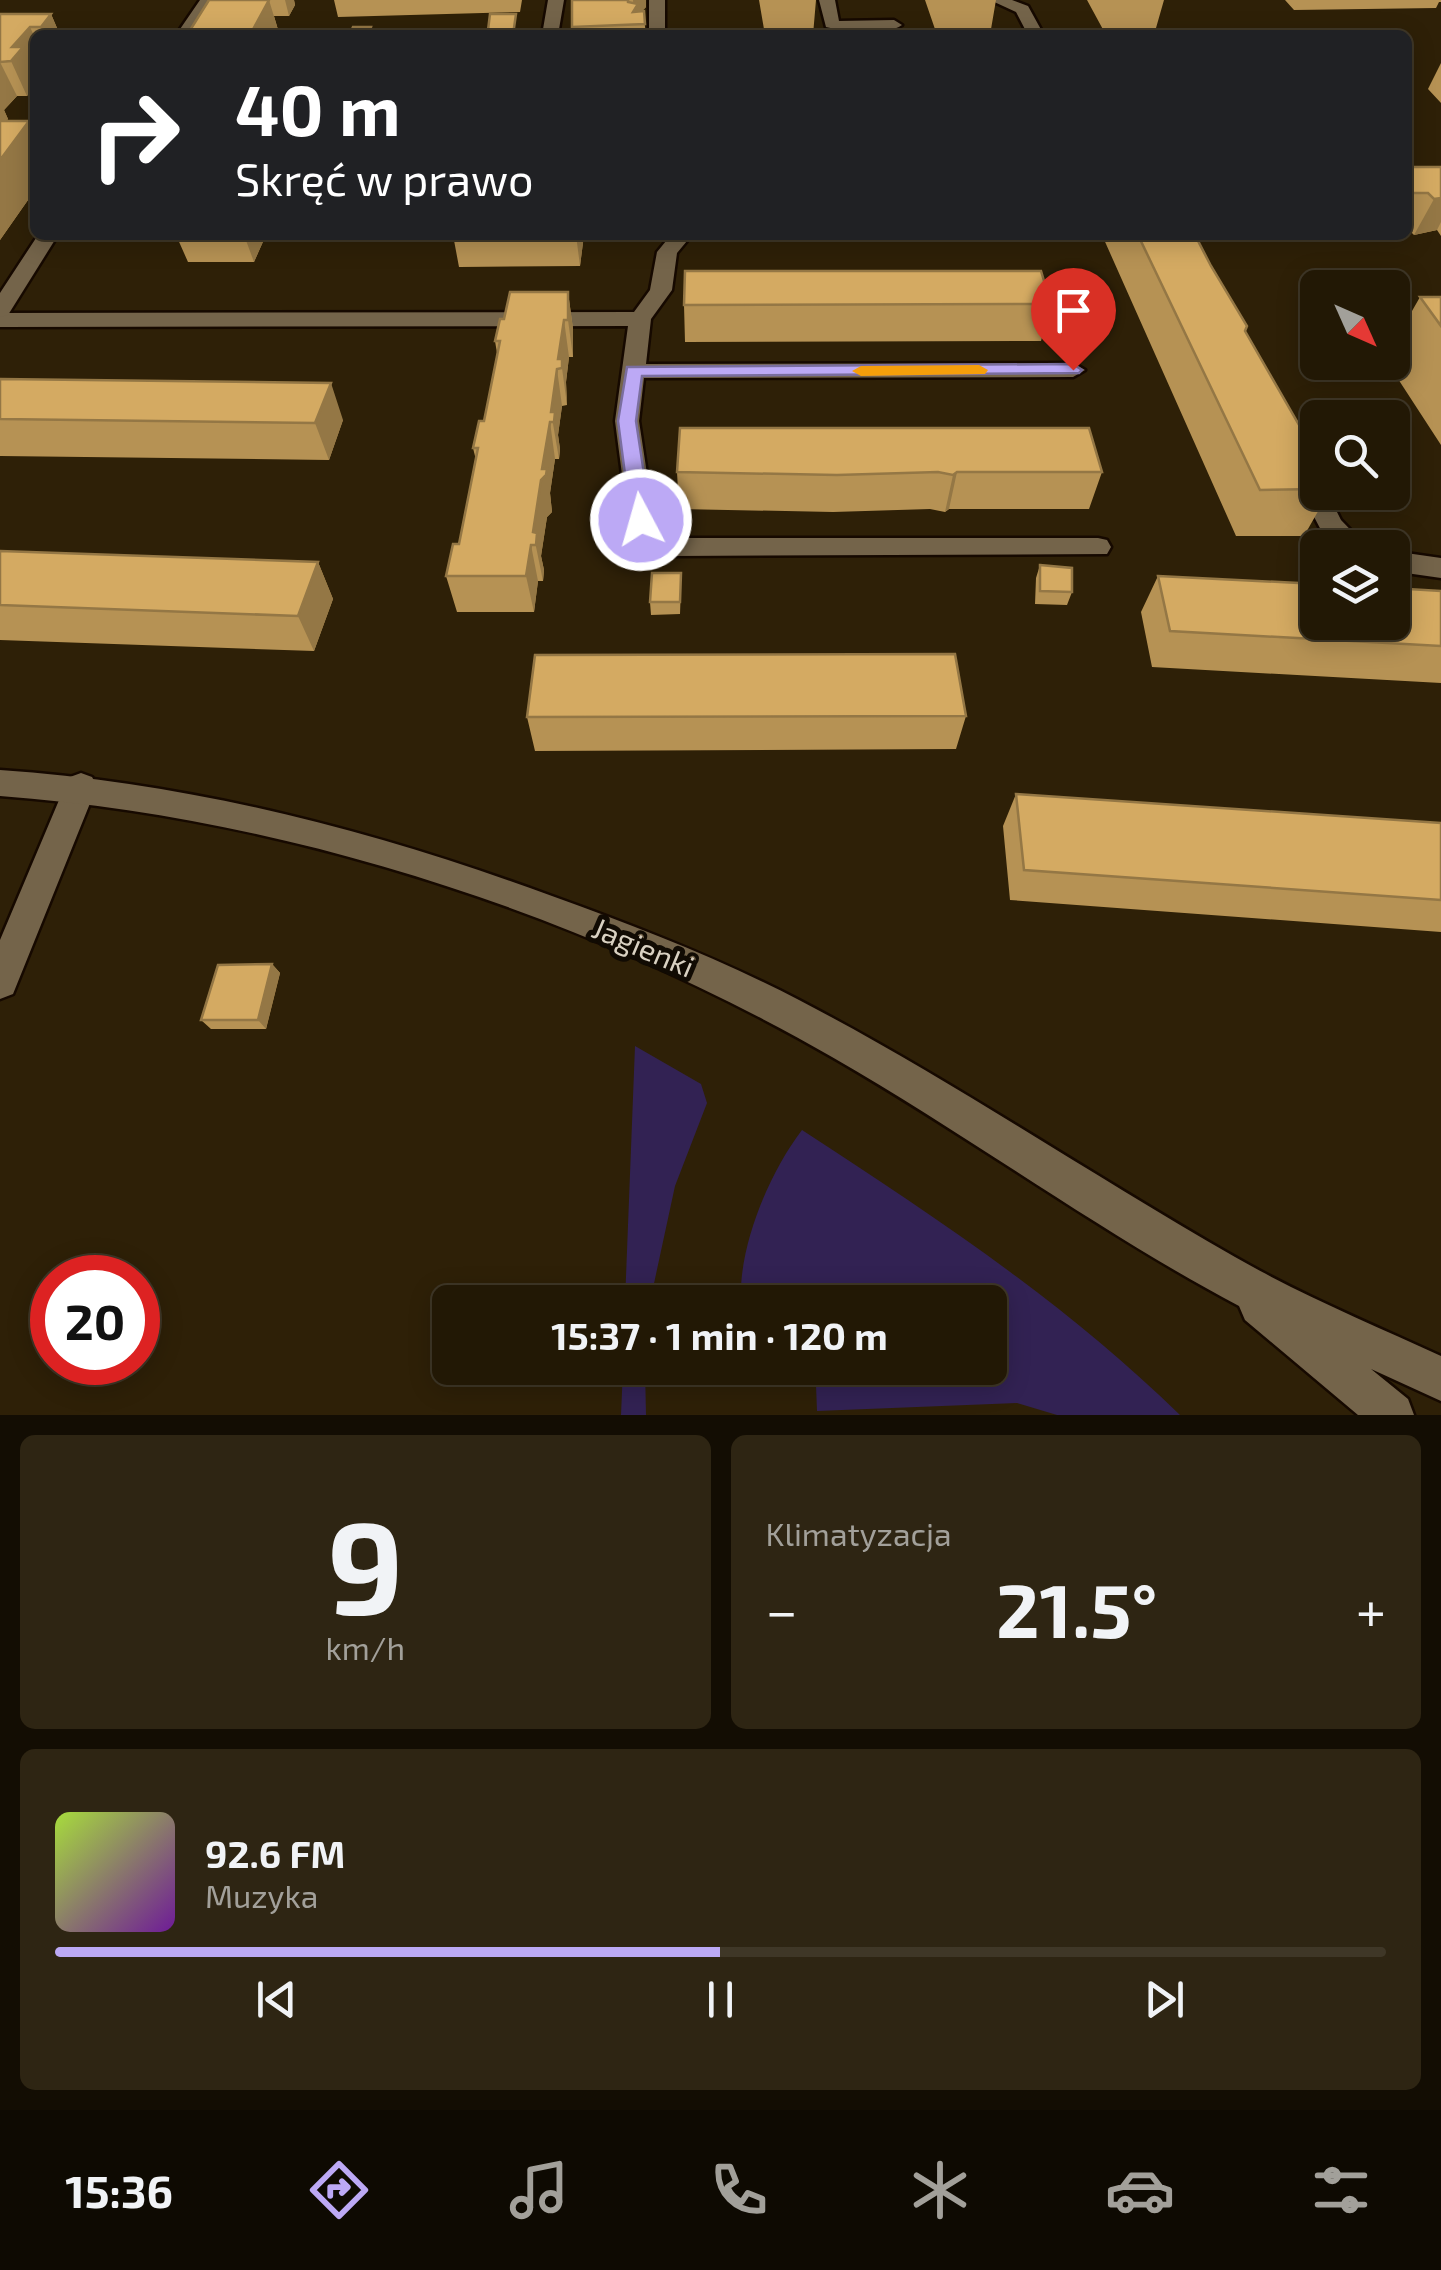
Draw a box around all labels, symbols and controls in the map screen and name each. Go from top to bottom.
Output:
text: 40 m [235,66,401,150]
icon: right [70,70,200,200]
text: Skręć w prawo [235,151,534,205]
pin [1031,268,1116,371]
north arrow [1300,270,1410,380]
map controls [1300,270,1410,640]
icon: arrive [1046,283,1101,338]
button: search [1300,400,1410,510]
position arrow [589,468,693,572]
button: layers [1300,530,1410,640]
street label: Jagienki [587,909,700,984]
speed limit sign: 20 [30,1255,160,1385]
text: 15:37 · 1 min · 120 m [551,1312,888,1358]
text: 9 [327,1485,404,1641]
text: Klimatyzacja [766,1514,952,1552]
text: 21.5° [996,1563,1157,1653]
text: − [766,1576,798,1642]
text: + [1356,1576,1386,1642]
text: km/h [326,1628,405,1666]
text: 92.6 FM [205,1830,345,1876]
text: Muzyka [205,1876,318,1914]
icon: previous [249,1972,304,2027]
icon: pause [693,1972,748,2027]
icon: next [1137,1972,1192,2027]
icon: directions [304,2155,374,2225]
icon: music [504,2155,574,2225]
icon: phone [704,2155,774,2225]
icon: climate [905,2155,975,2225]
icon: car [1105,2155,1175,2225]
icon: filters [1306,2155,1376,2225]
text: 15:36 [65,2163,173,2217]

